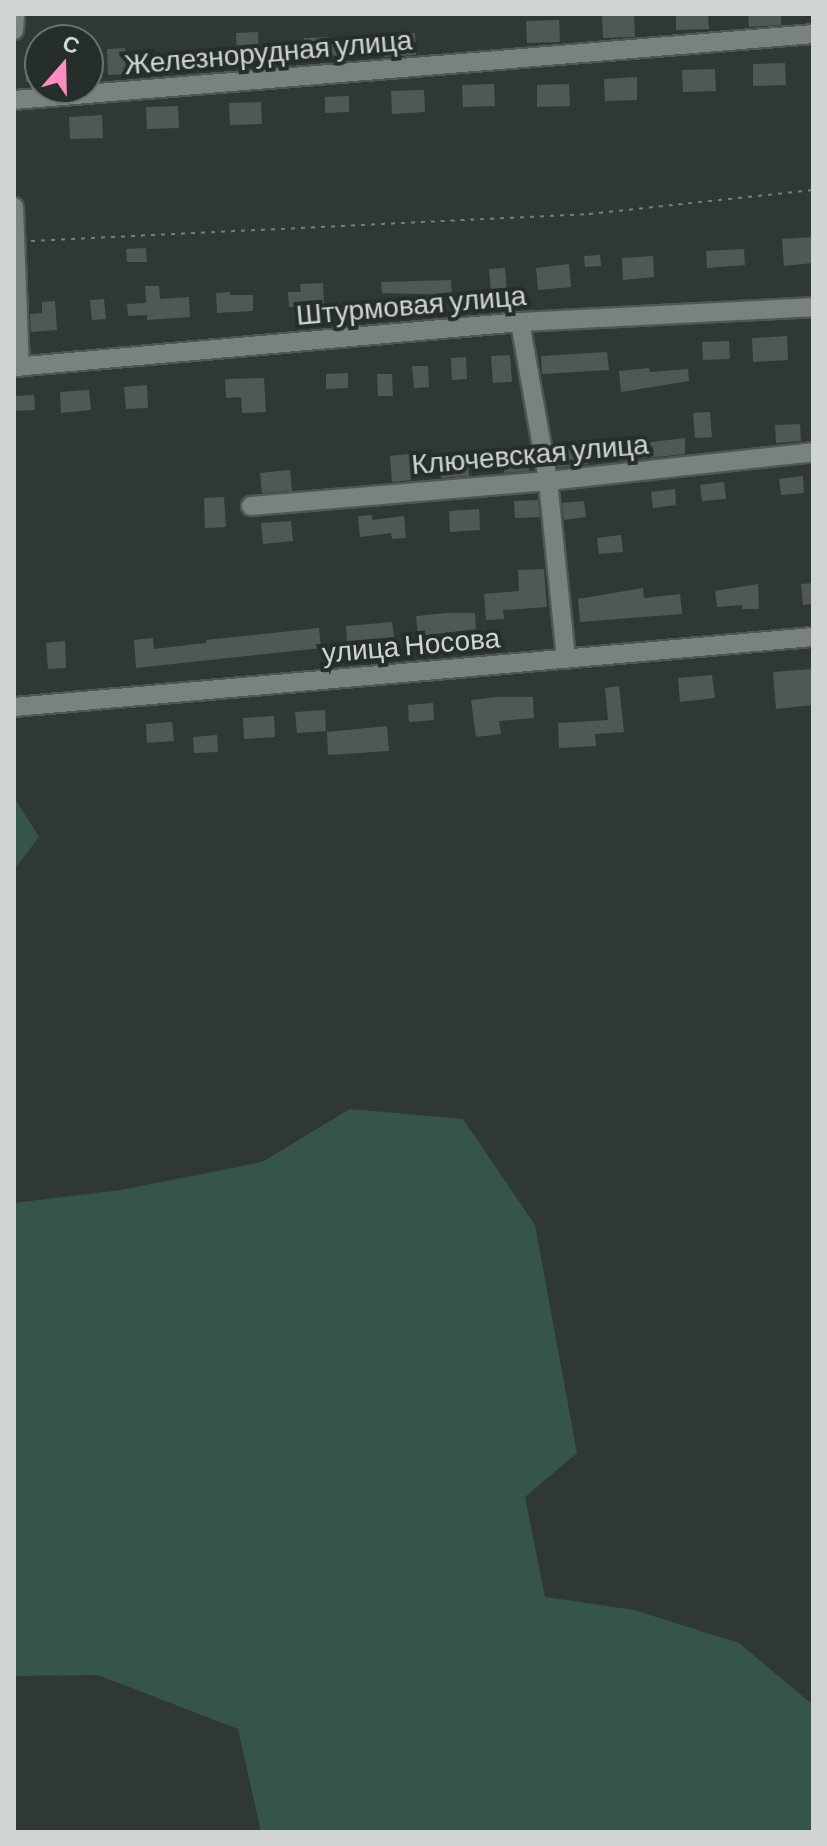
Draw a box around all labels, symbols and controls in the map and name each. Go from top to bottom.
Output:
street label: Железнорудная улица [123,22,413,80]
north arrow [24,24,104,104]
text: С [60,28,83,58]
street label: Штурмовая улица [295,277,527,331]
street label: Ключевская улица [410,426,650,480]
street label: улица Носова [321,619,501,669]

